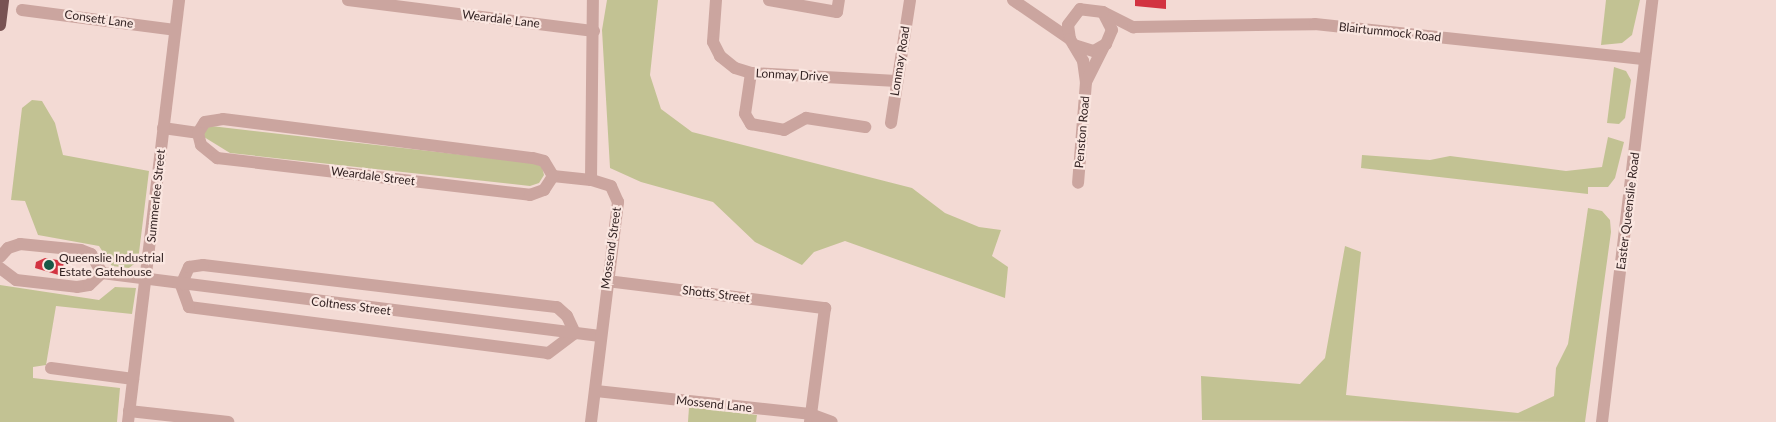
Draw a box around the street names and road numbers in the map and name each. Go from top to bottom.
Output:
street label: Consett Lane [64,7,134,31]
street label: Weardale Lane [461,7,541,31]
street label: Blairtummock Road [1338,19,1442,45]
street label: Lonmay Road [887,25,913,97]
street label: Lonmay Drive [755,66,829,84]
street label: Penston Road [1072,95,1092,169]
street label: Summerlee Street [144,149,168,243]
street label: Easter Queenslie Road [1614,151,1642,271]
street label: Weardale Street [330,164,416,188]
street label: Mossend Street [598,206,624,290]
street label: Shotts Street [681,283,751,305]
street label: Coltness Street [310,294,392,318]
street label: Mossend Lane [675,393,753,415]

